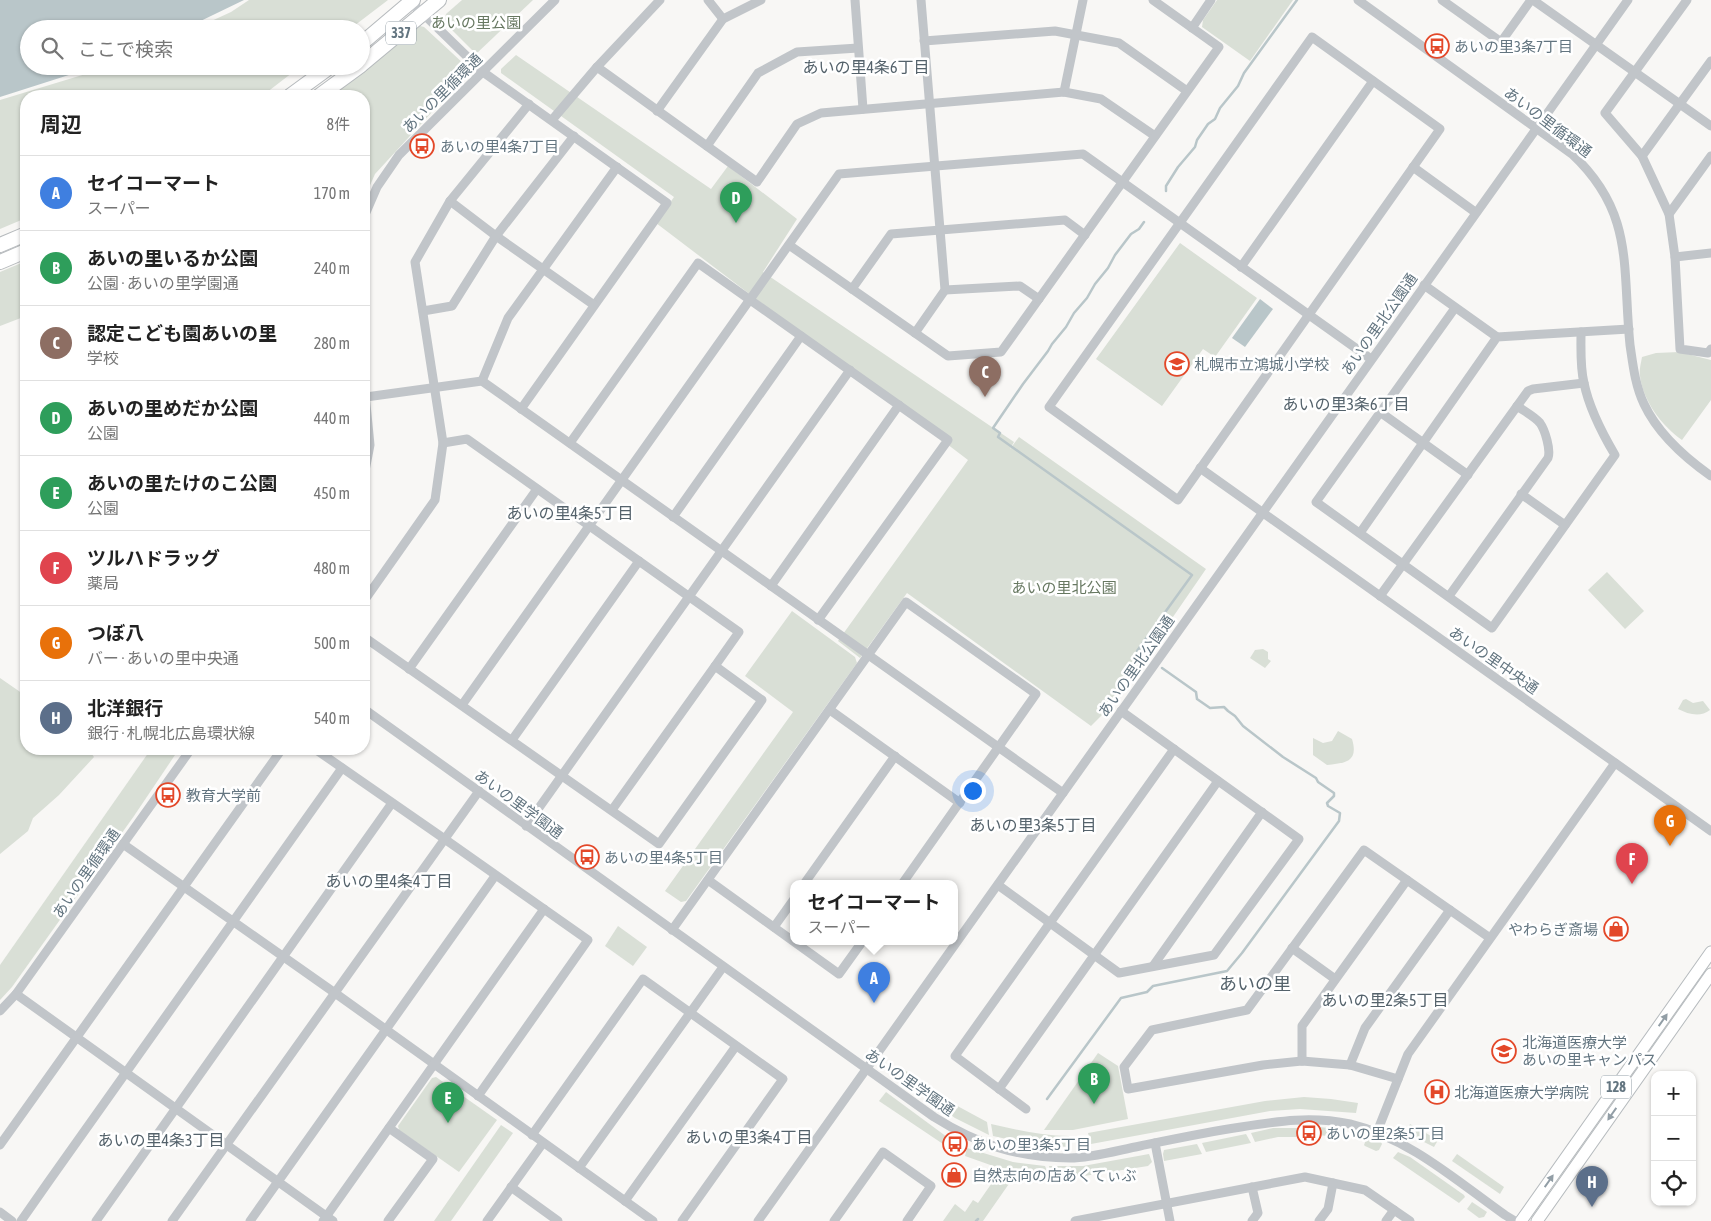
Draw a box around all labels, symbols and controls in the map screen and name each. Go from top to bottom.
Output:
park label: あいの里公園 [431,14,521,31]
search box [20,20,370,75]
road number: 337 [386,22,416,44]
bus stop icon: あいの里3条7丁目 [1424,33,1450,59]
icon: search [38,34,66,62]
text: ここで検索 [78,38,173,60]
place label: あいの里3条7丁目 [1454,38,1573,55]
street label: あいの里循環通 [399,50,485,136]
district label: あいの里4条6丁目 [802,58,930,76]
street label: あいの里循環通 [1501,84,1595,160]
text: 周辺 [40,112,82,136]
text: 8件 [326,115,350,133]
bus stop icon: あいの里4条7丁目 [409,133,435,159]
place label: あいの里4条7丁目 [440,138,559,155]
text: セイコーマート [87,172,220,194]
pin: D [720,182,752,223]
text: A [52,184,60,202]
text: 170 m [314,184,350,202]
text: スーパー [87,199,151,217]
text: あいの里いるか公園 [87,247,258,269]
text: B [52,259,60,277]
text: 240 m [314,259,350,277]
street label: あいの里北公園通 [1338,270,1420,378]
text: 公園 · あいの里学園通 [87,274,239,292]
text: 認定こども園あいの里 [87,322,277,344]
text: C [52,334,60,352]
text: 280 m [314,334,350,352]
text: 学校 [87,349,119,367]
school or university icon: 札幌市立鴻城小学校 [1164,351,1190,377]
pin: C [969,356,1001,397]
place label: 札幌市立鴻城小学校 [1194,356,1329,373]
district label: あいの里3条6丁目 [1282,395,1410,413]
text: あいの里めだか公園 [87,397,258,419]
text: D [52,409,60,427]
text: 440 m [314,409,350,427]
text: 公園 [87,424,119,442]
text: あいの里たけのこ公園 [87,472,277,494]
text: E [53,484,59,502]
text: 450 m [314,484,350,502]
text: 公園 [87,499,119,517]
district label: あいの里4条5丁目 [506,504,634,522]
text: ツルハドラッグ [87,547,220,569]
text: F [53,559,59,577]
text: 480 m [314,559,350,577]
text: 薬局 [87,574,119,592]
park label: あいの里北公園 [1011,579,1117,596]
street label: あいの里北公園通 [1095,612,1177,720]
text: つぼ八 [87,622,144,644]
street label: あいの里中央通 [1446,623,1542,697]
text: G [52,634,60,652]
text: 500 m [314,634,350,652]
text: バー · あいの里中央通 [87,649,239,667]
text: 北洋銀行 [87,697,163,719]
text: H [51,709,61,727]
text: 540 m [314,709,350,727]
text: 銀行 · 札幌北広島環状線 [87,724,255,742]
street label: あいの里学園通 [472,766,566,842]
your location [960,778,986,804]
bus stop icon: 教育大学前 [155,782,181,808]
place label: 教育大学前 [186,787,261,804]
pin: G [1654,805,1686,846]
district label: あいの里3条5丁目 [969,816,1097,834]
street label: あいの里循環通 [49,825,123,921]
pin: F [1616,843,1648,884]
bus stop icon: あいの里4条5丁目 [574,844,600,870]
place label: あいの里4条5丁目 [604,849,723,866]
district label: あいの里4条4丁目 [325,872,453,890]
popup [790,880,958,945]
text: セイコーマート [807,891,941,913]
shop icon: やわらぎ斎場 [1603,916,1629,942]
text: スーパー [807,918,871,936]
place label: やわらぎ斎場 [1508,921,1598,938]
pin: A [858,962,890,1003]
district label: あいの里 [1219,973,1291,994]
district label: あいの里2条5丁目 [1321,991,1449,1009]
one-way arrow [1658,1013,1668,1027]
place label: 北海道医療大学 あいの里キャンパス [1522,1034,1657,1068]
school or university icon: 北海道医療大学 あいの里キャンパス [1491,1038,1517,1064]
street label: あいの里学園通 [862,1045,958,1119]
pin: B [1078,1063,1110,1104]
map controls [1651,1071,1696,1206]
button: + [1651,1071,1696,1116]
road number: 128 [1601,1076,1631,1098]
hospital icon: 北海道医療大学病院 [1424,1079,1450,1105]
pin: E [432,1082,464,1123]
place label: 北海道医療大学病院 [1454,1084,1589,1101]
one-way arrow [1607,1107,1617,1121]
button: − [1651,1116,1696,1161]
bus stop icon: あいの里2条5丁目 [1296,1120,1322,1146]
place label: あいの里2条5丁目 [1326,1125,1445,1142]
district label: あいの里3条4丁目 [685,1128,813,1146]
district label: あいの里4条3丁目 [97,1131,225,1149]
bus stop icon: あいの里3条5丁目 [942,1131,968,1157]
place label: あいの里3条5丁目 [972,1136,1091,1153]
button: locate [1651,1161,1696,1206]
shop icon: 自然志向の店あくてぃぶ [941,1162,967,1188]
pin: H [1576,1166,1608,1207]
place label: 自然志向の店あくてぃぶ [972,1167,1137,1184]
one-way arrow [1544,1174,1554,1188]

